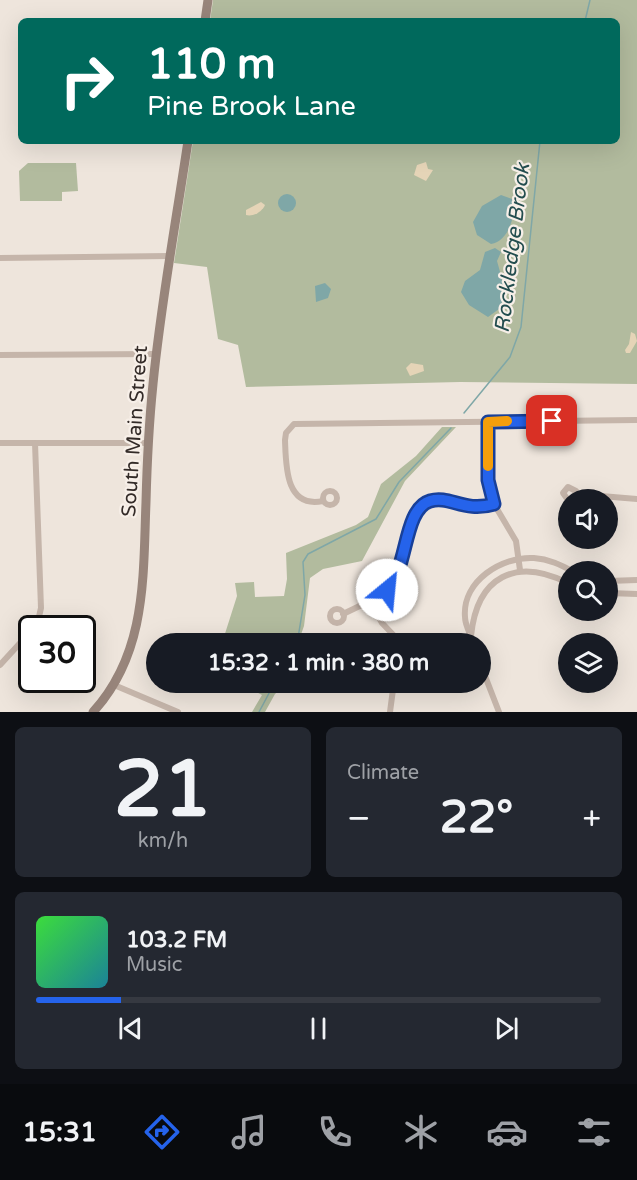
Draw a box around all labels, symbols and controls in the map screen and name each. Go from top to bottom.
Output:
text: 110 m [147,39,276,90]
icon: right [48,42,126,120]
text: Pine Brook Lane [147,90,356,123]
water label: Rockledge Brook [490,160,535,334]
street label: South Main Street [117,344,153,518]
pin [526,395,577,446]
icon: arrive [535,404,568,437]
map controls [558,489,618,693]
button: sound [558,489,618,549]
position arrow [355,558,419,622]
button: search [558,561,618,621]
speed limit sign: 30 [18,615,96,693]
button: layers [558,633,618,693]
text: 15:32 · 1 min · 380 m [208,650,429,676]
text: 21 [114,743,212,837]
text: Climate [347,761,419,785]
text: 22° [440,791,513,845]
text: − [347,799,371,838]
text: + [582,799,601,838]
text: km/h [138,829,188,853]
text: 103.2 FM [126,927,227,953]
text: Music [126,953,182,977]
icon: previous [114,1012,147,1045]
icon: pause [302,1012,335,1045]
icon: next [490,1012,523,1045]
icon: directions [141,1111,183,1153]
icon: music [228,1111,270,1153]
icon: phone [314,1111,356,1153]
icon: climate [400,1111,442,1153]
icon: car [486,1111,528,1153]
icon: filters [573,1111,615,1153]
text: 15:31 [22,1116,97,1149]

